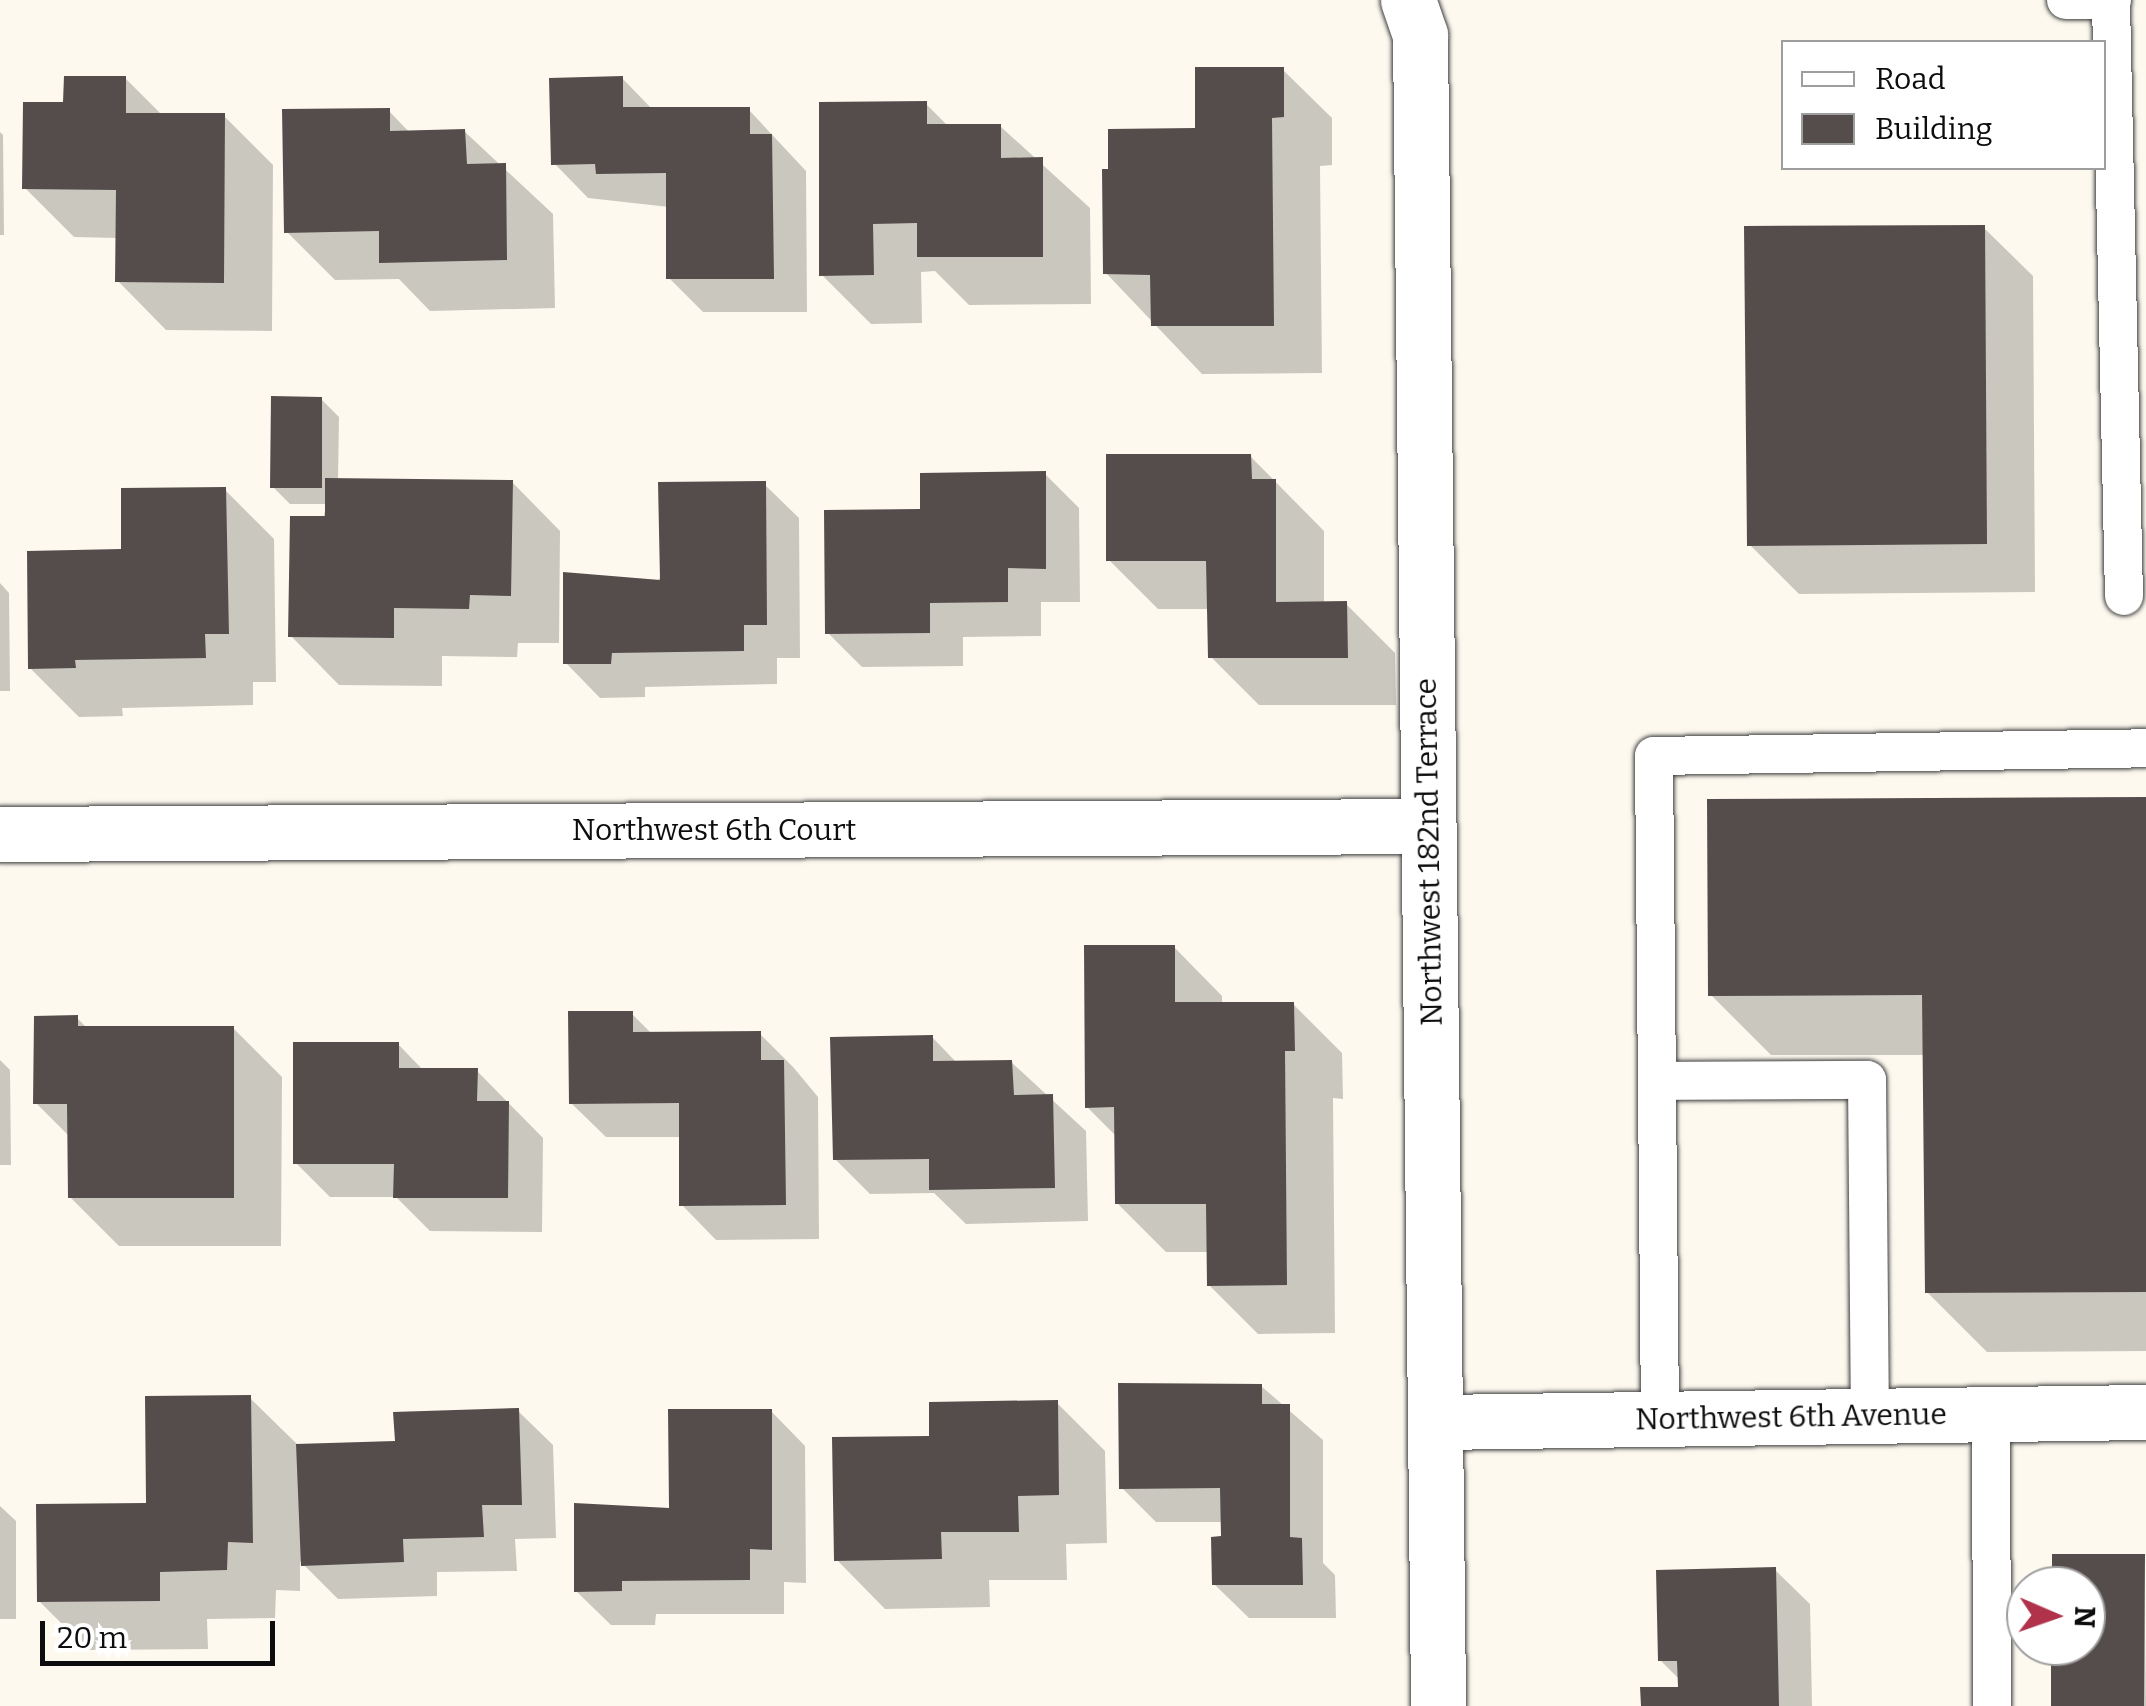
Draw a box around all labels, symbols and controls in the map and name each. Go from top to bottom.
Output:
legend [1781,40,2106,170]
text: Road [1875,61,1946,97]
text: Building [1875,111,1993,147]
street label: Northwest 182nd Terrace [1408,678,1450,1026]
street label: Northwest 6th Court [572,812,856,848]
street label: Northwest 6th Avenue [1635,1396,1947,1438]
north arrow [2006,1566,2106,1666]
scale bar [45,1601,280,1663]
text: N [2068,1606,2101,1628]
text: 20 m [57,1620,127,1656]

